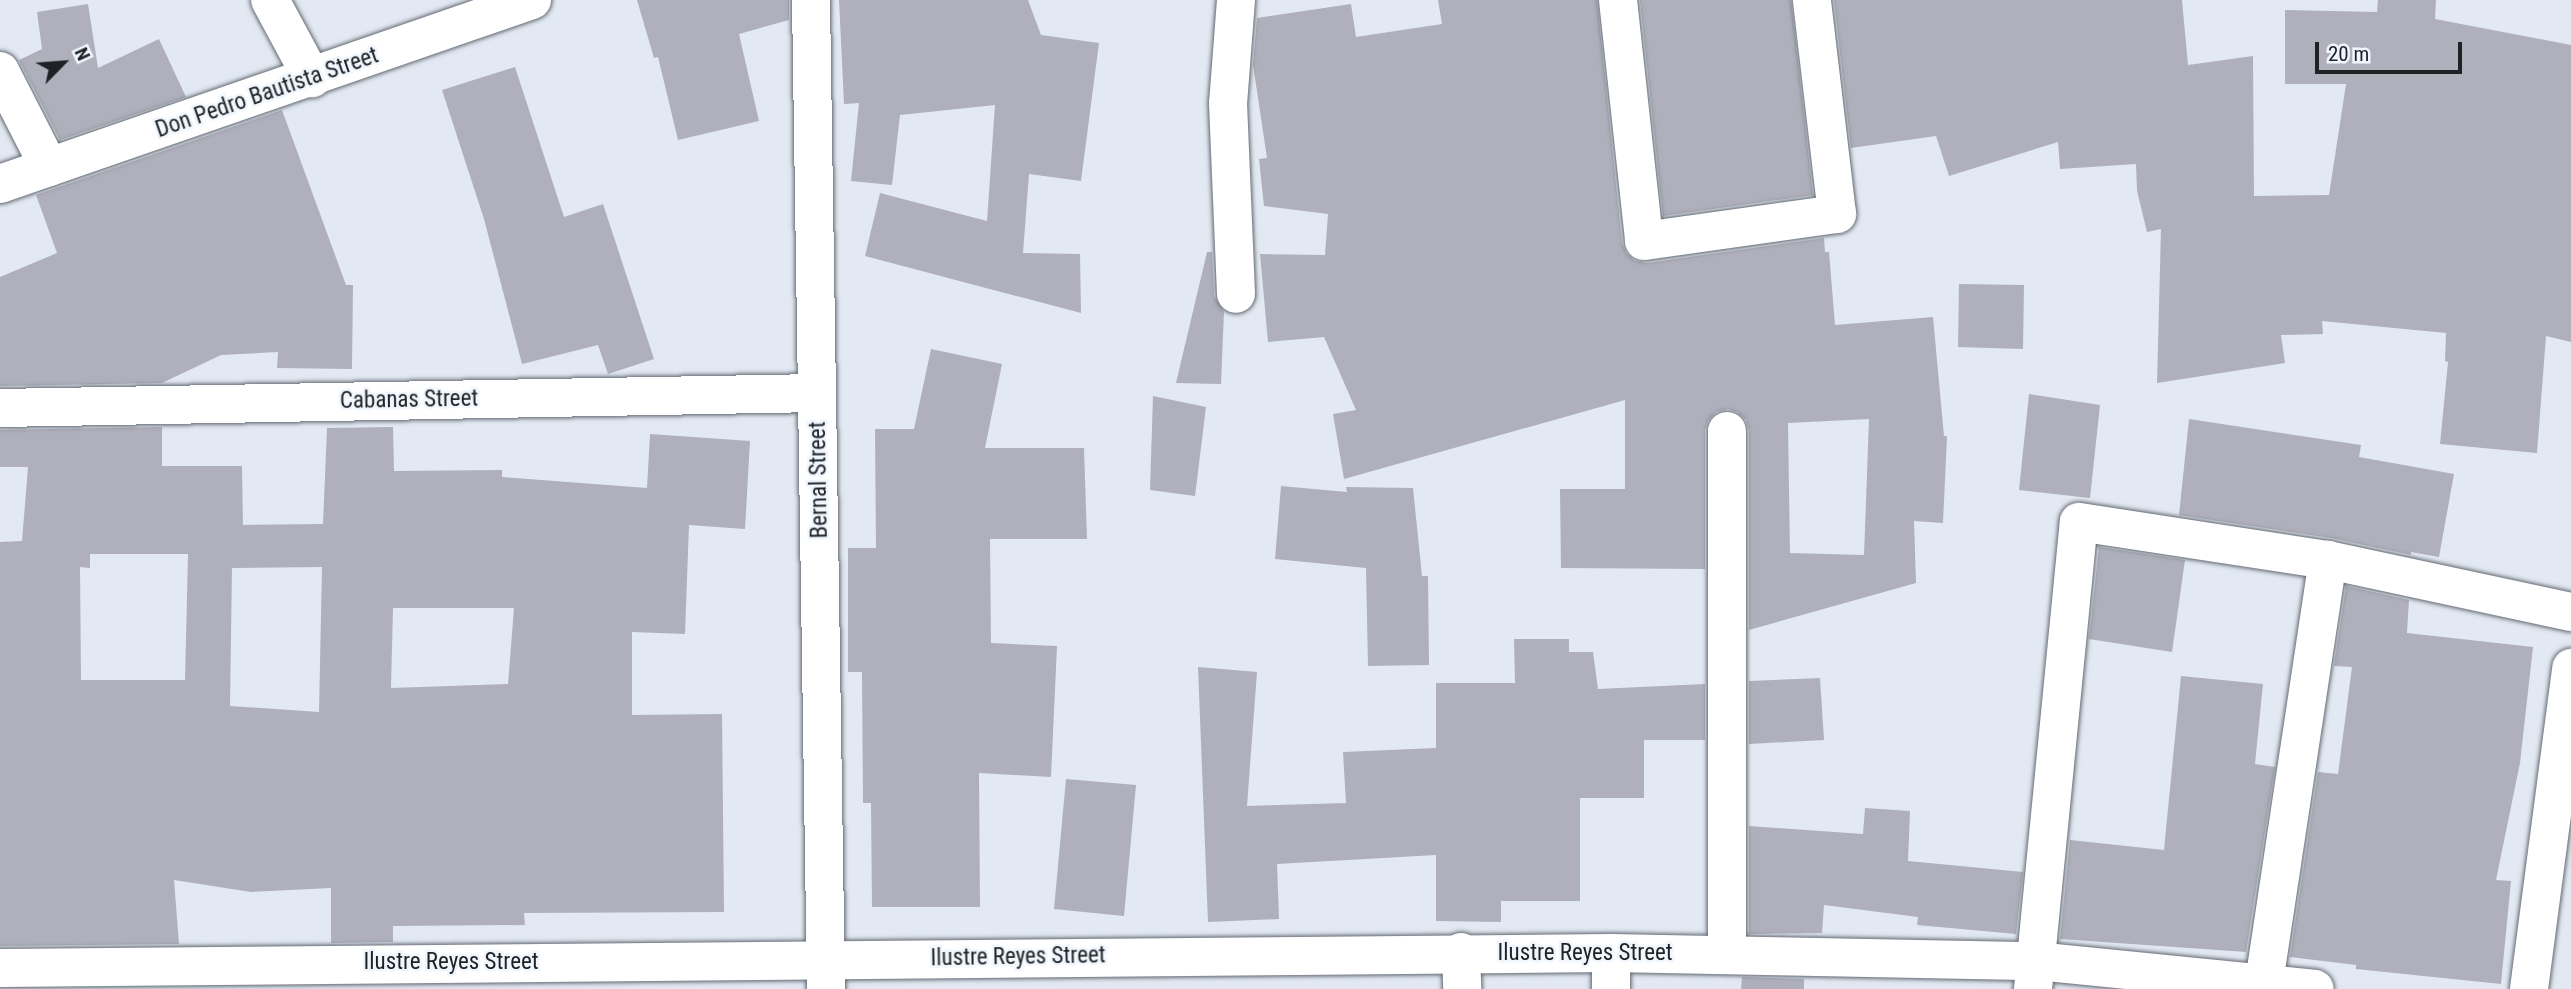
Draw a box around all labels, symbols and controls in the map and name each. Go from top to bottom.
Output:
north arrow [28,28,98,98]
scale bar [2319,28,2466,72]
street label: Don Pedro Bautista Street [152,42,382,144]
text: 20 m [2328,42,2369,66]
text: N [70,44,95,64]
street label: Cabanas Street [340,385,478,415]
street label: Bernal Street [804,421,834,539]
street label: Ilustre Reyes Street [1497,939,1673,967]
street label: Ilustre Reyes Street [930,942,1106,972]
street label: Ilustre Reyes Street [363,948,539,976]

